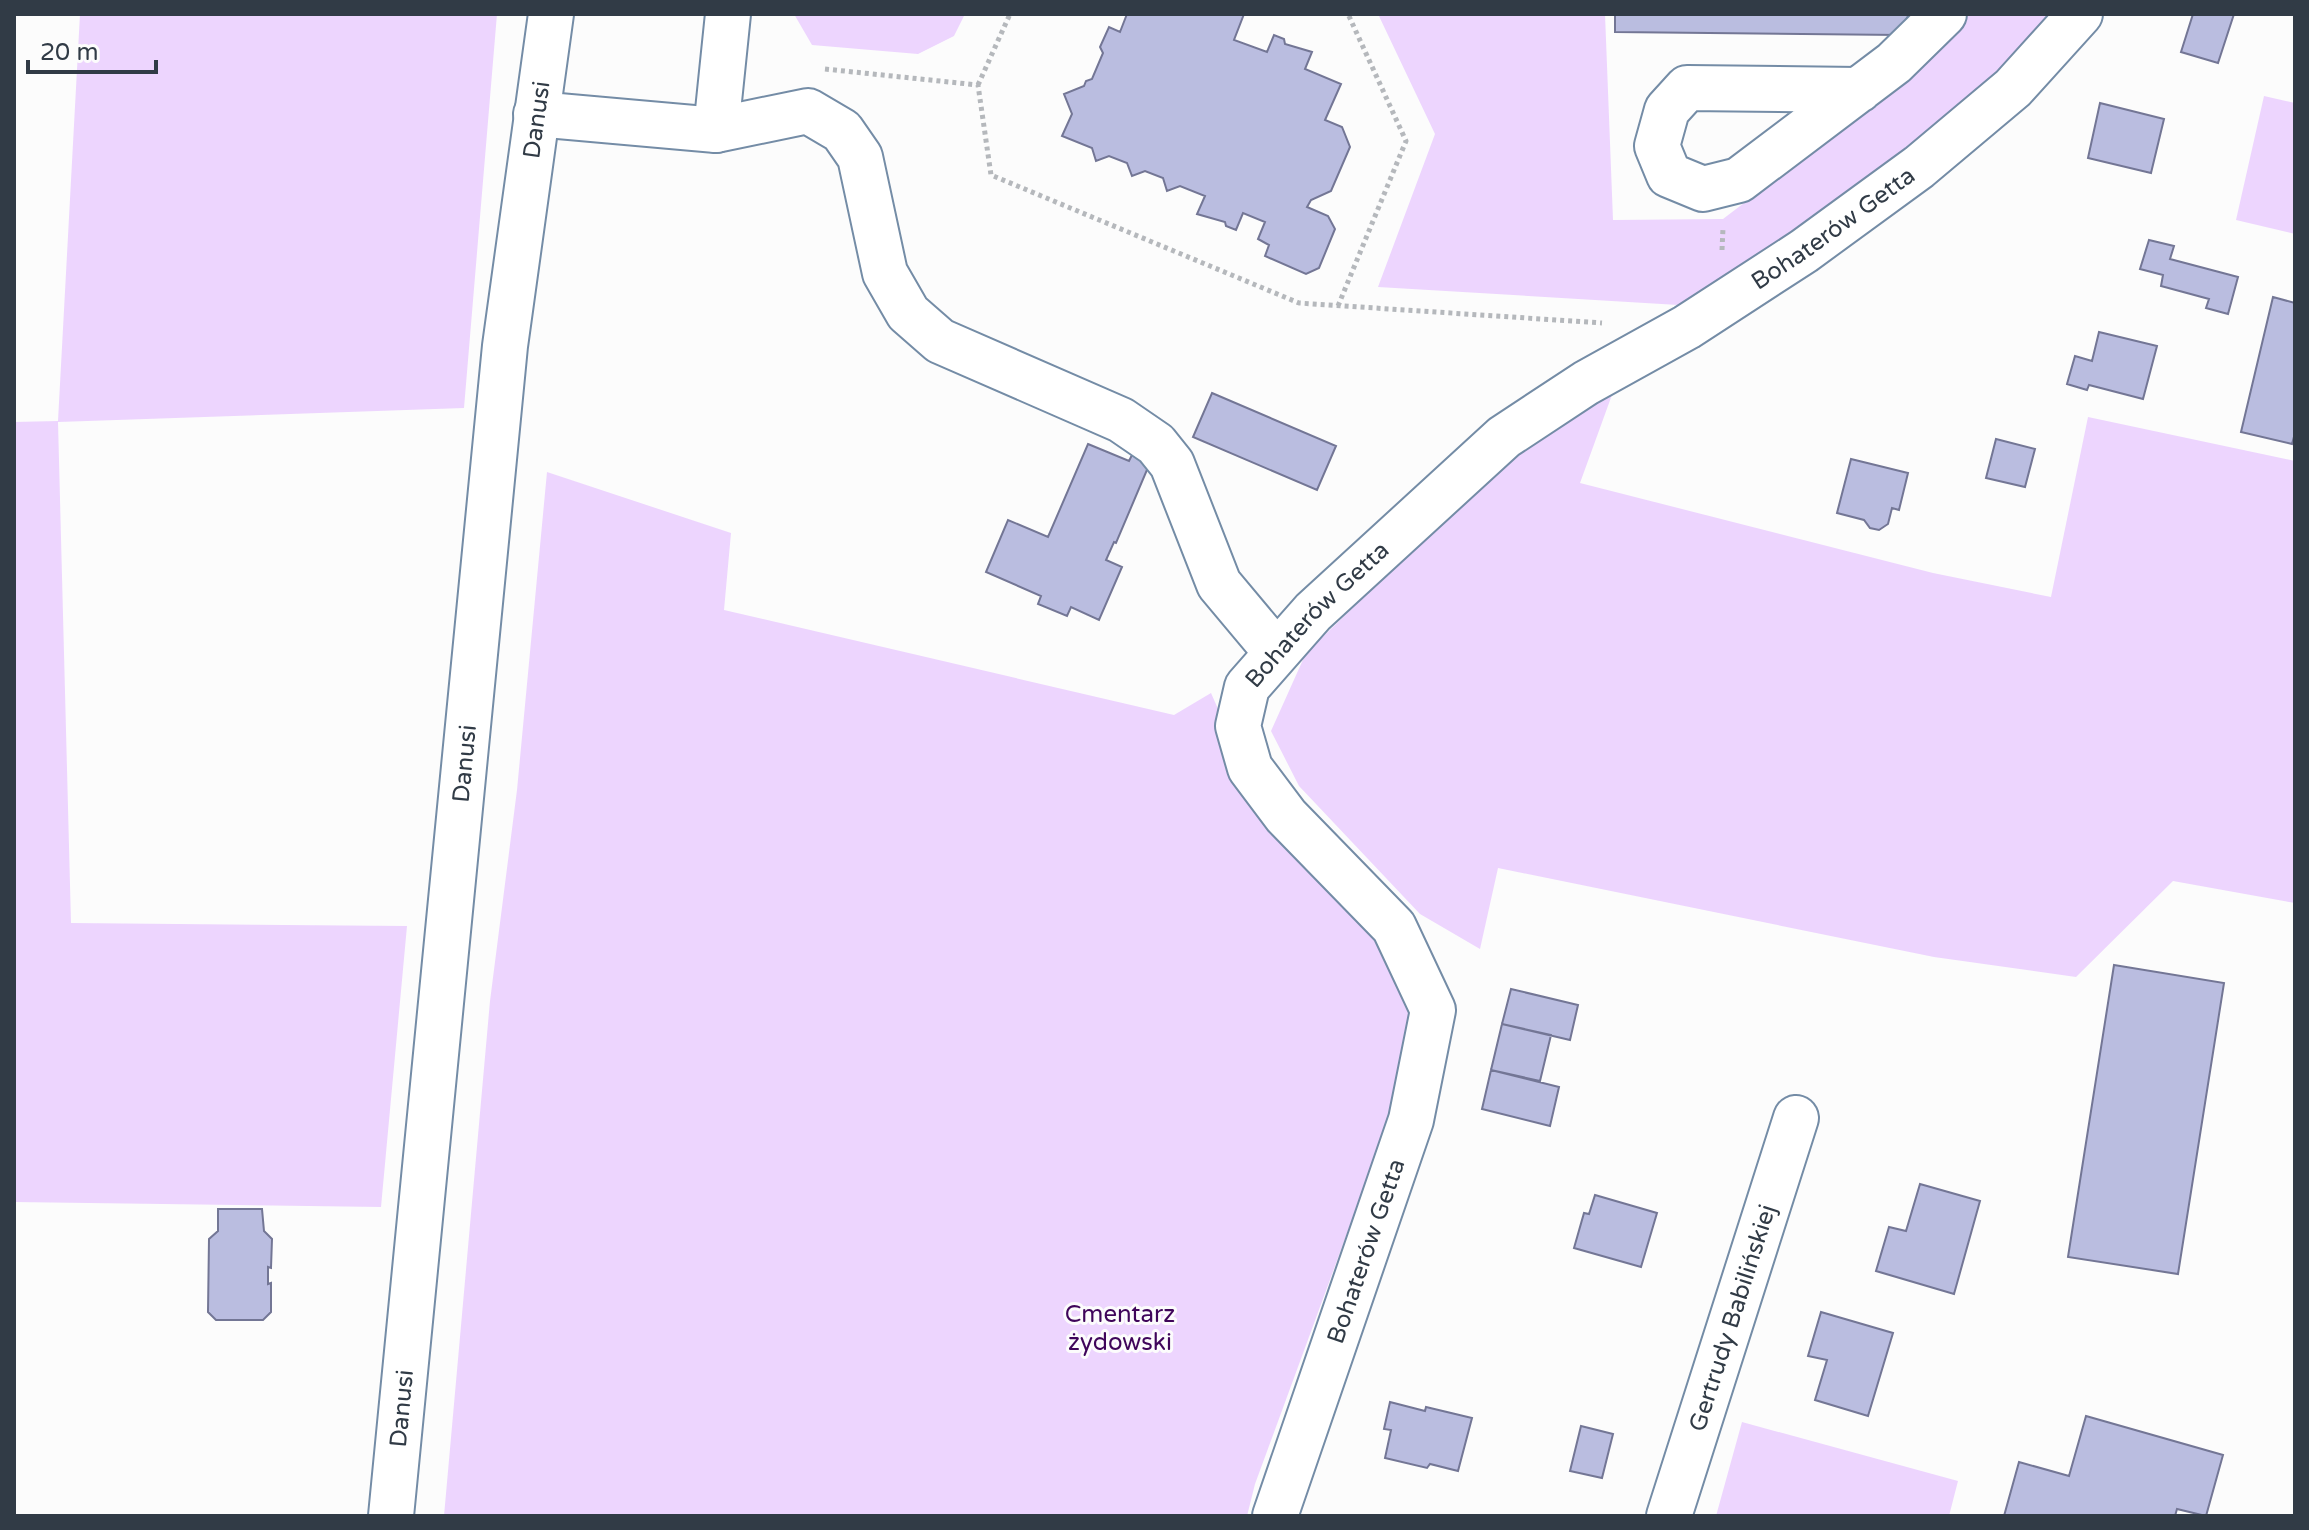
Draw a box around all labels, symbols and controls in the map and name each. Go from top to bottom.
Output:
scale bar [28,24,156,74]
text: 20 m [40,38,98,67]
street label: Danusi [517,79,557,160]
street label: Bohaterów Getta [1746,161,1921,296]
street label: Bohaterów Getta [1239,536,1395,694]
street label: Danusi [447,723,483,804]
street label: Bohaterów Getta [1321,1155,1412,1348]
street label: Gertrudy Babilińskiej [1683,1201,1782,1435]
park label: Cmentarz żydowski [1065,1300,1175,1357]
street label: Danusi [384,1368,420,1449]

